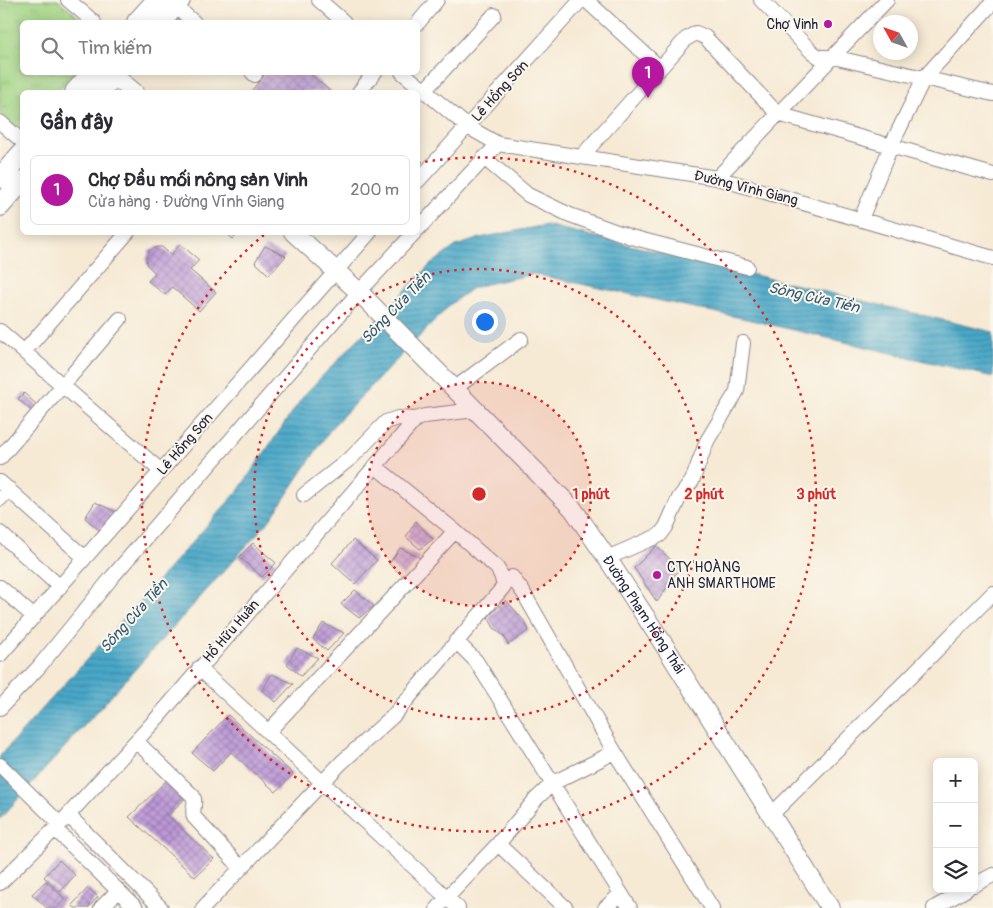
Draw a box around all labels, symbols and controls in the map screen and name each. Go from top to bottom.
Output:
north arrow [873,15,918,60]
place label: Chợ Vinh [767,16,818,33]
marker: Chợ Vinh [822,18,834,30]
search box [20,20,420,75]
icon: search [38,34,66,62]
text: Tìm kiếm [78,36,152,60]
street label: Lê Hồng Sơn [467,56,532,125]
pin: 1 [632,57,664,98]
text: Gần đây [40,109,113,136]
street label: Đường Vĩnh Giang [692,167,800,209]
text: Chợ Đầu mối nông sản Vinh [88,168,308,192]
text: 1 [54,180,60,200]
text: 200 m [351,180,399,200]
text: Cửa hàng · Đường Vĩnh Giang [88,192,284,212]
water label: Sông Cửa Tiền [357,267,436,348]
water label: Sông Cửa Tiền [767,278,863,318]
your location [472,309,498,335]
street label: Lê Hồng Sơn [153,409,217,479]
centre of rings [470,485,488,503]
text: 1 phút [572,485,610,504]
text: 2 phút [684,485,725,504]
text: 3 phút [796,485,837,504]
street label: Đường Phạm Hồng Thái [599,552,689,677]
place label: CTY HOÀNG ANH SMARTHOME [667,558,776,592]
marker: CTY HOÀNG ANH SMARTHOME [651,569,663,581]
water label: Sông Cửa Tiền [96,574,173,657]
street label: Hồ Hữu Huân [198,595,263,666]
map controls [933,758,978,893]
button: + [933,758,978,803]
button: − [933,803,978,848]
button: layers [933,848,978,893]

